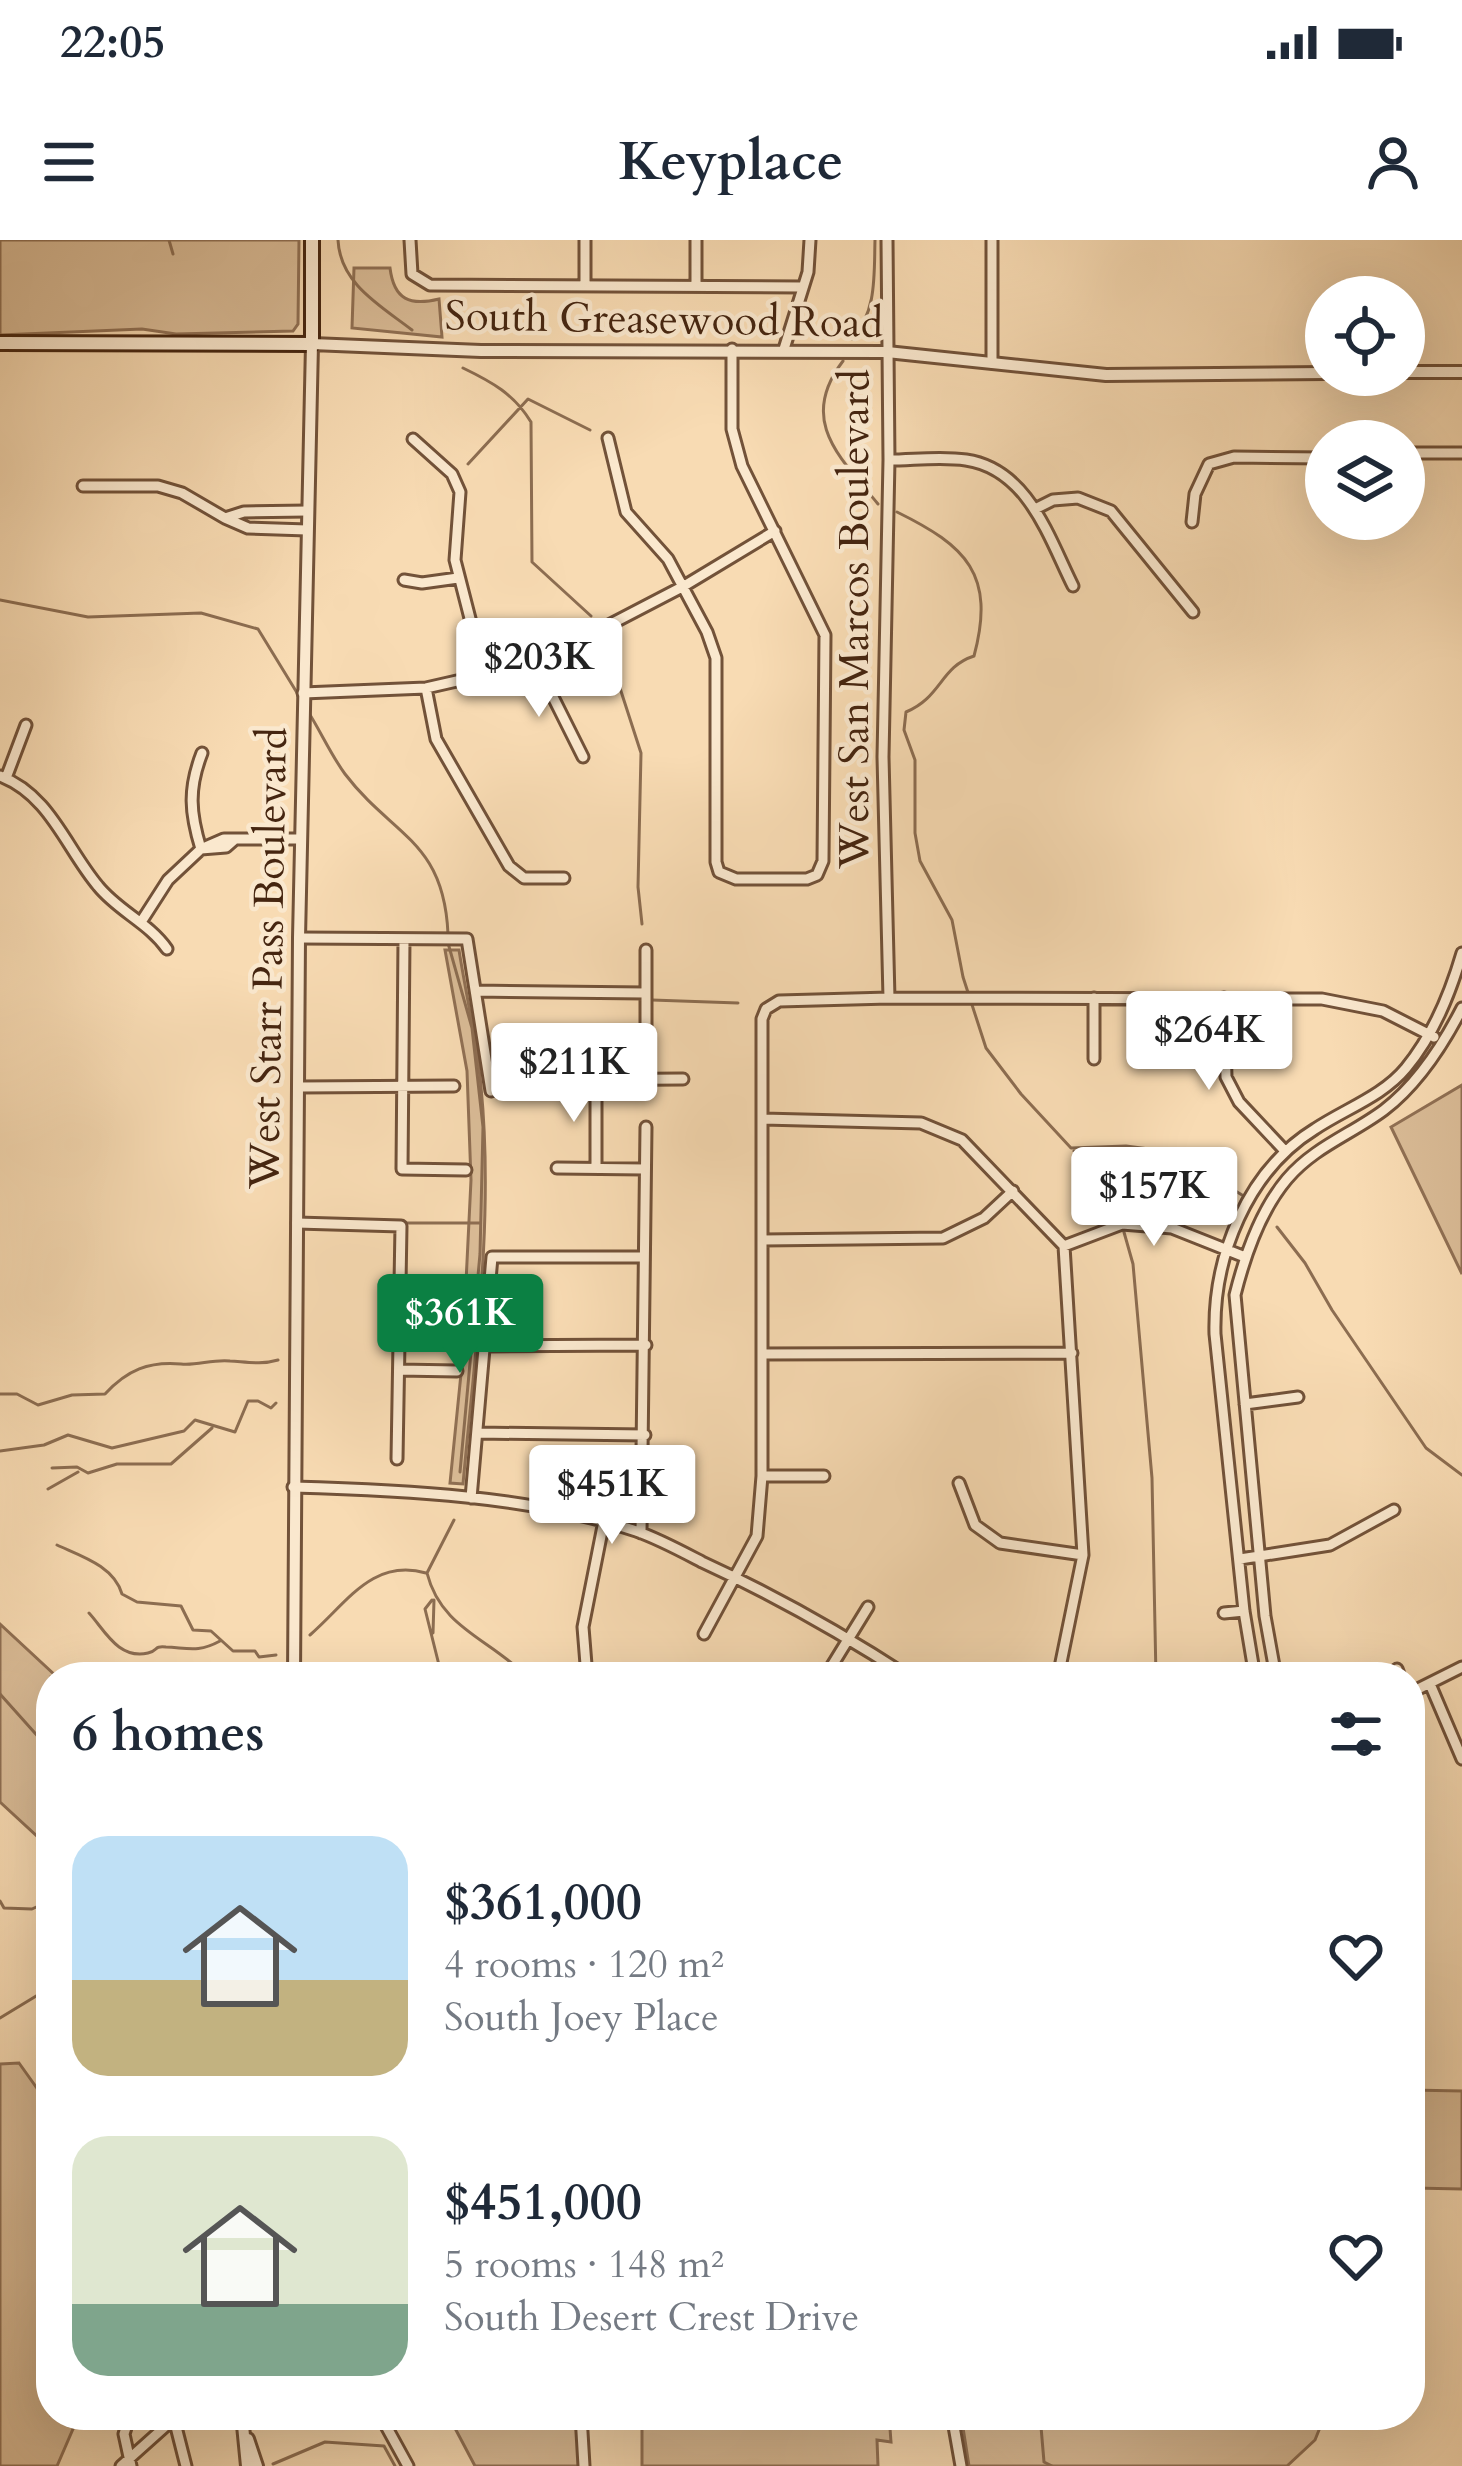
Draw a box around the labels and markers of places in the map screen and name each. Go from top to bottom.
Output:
pin: $203K [455,618,623,720]
pin: $264K [1125,991,1293,1093]
pin: $211K [490,1023,658,1125]
pin: $157K [1070,1147,1238,1249]
pin: $361K [376,1274,544,1376]
pin: $451K [528,1445,696,1547]

